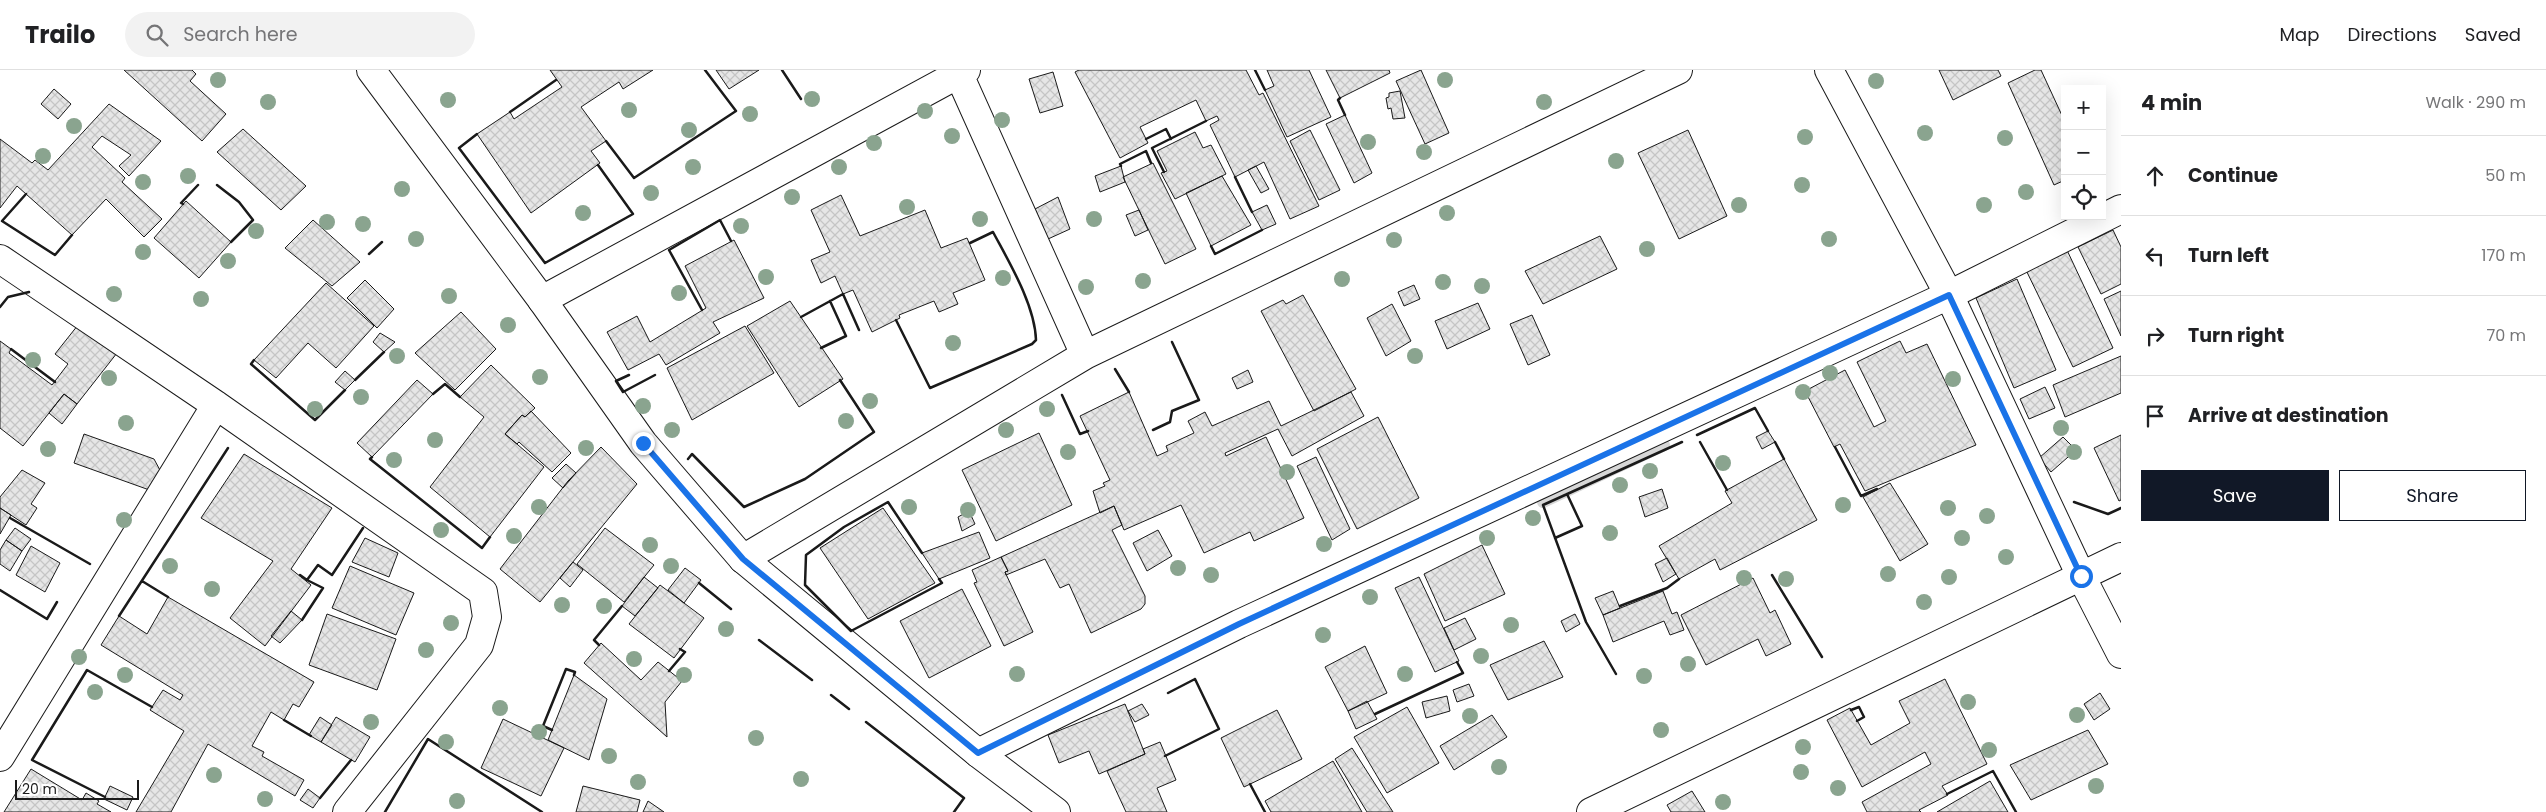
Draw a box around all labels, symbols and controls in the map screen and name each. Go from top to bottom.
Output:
search box [125,12,475,57]
text: Trailo [25,18,95,51]
icon: search [143,21,171,49]
text: Search here [183,21,298,48]
text: Map [2280,22,2319,47]
text: Directions [2347,22,2437,47]
text: Saved [2465,22,2521,47]
map controls [2061,85,2106,220]
button: + [2061,85,2106,130]
text: 4 min [2141,88,2202,117]
text: Walk · 290 m [2425,91,2526,114]
button: − [2061,130,2106,175]
icon: ahead [2141,162,2169,190]
text: Continue [2188,162,2278,189]
text: 50 m [2485,164,2526,187]
button: locate [2061,175,2106,220]
icon: left [2141,242,2169,270]
text: Turn left [2188,242,2269,269]
text: 170 m [2481,244,2526,267]
icon: right [2141,322,2169,350]
text: Turn right [2188,322,2284,349]
text: 70 m [2486,324,2526,347]
icon: arrive [2141,402,2169,430]
text: Arrive at destination [2188,402,2389,429]
route end [632,432,655,455]
button: Save [2141,470,2329,521]
button: Share [2339,470,2526,521]
route start [2070,565,2093,588]
scale bar [15,777,139,800]
text: 20 m [22,779,57,799]

